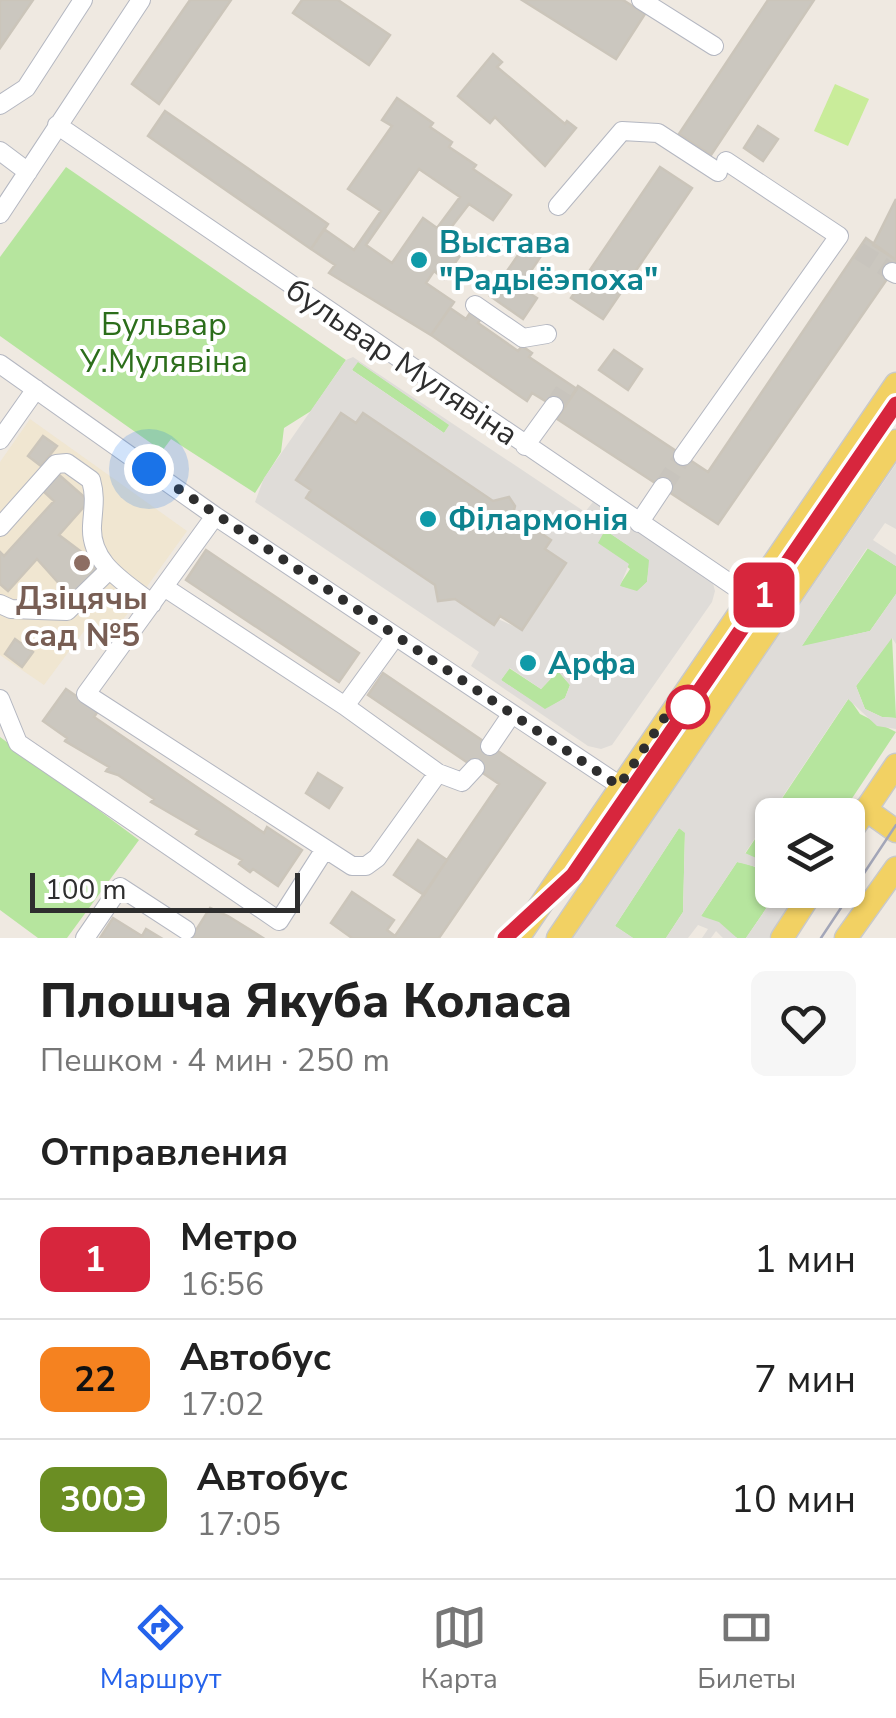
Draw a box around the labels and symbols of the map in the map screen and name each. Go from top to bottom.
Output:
place label: Выстава "Радыёэпоха" [439,221,658,301]
marker: Выстава "Радыёэпоха" [408,249,430,271]
street label: бульвар Мулявіна [278,268,526,456]
park label: Бульвар У.Мулявіна [79,303,248,383]
your location [124,444,174,494]
place label: Філармонія [448,498,628,541]
marker: Філармонія [417,508,439,530]
marker: Дзіцячы сад №5 [71,552,93,574]
line badge: 1 [732,562,796,628]
place label: Дзіцячы сад №5 [16,577,148,657]
place label: Арфа [548,642,636,685]
marker: Арфа [517,652,539,674]
unlabelled marker [667,686,709,728]
scale bar [30,868,300,913]

